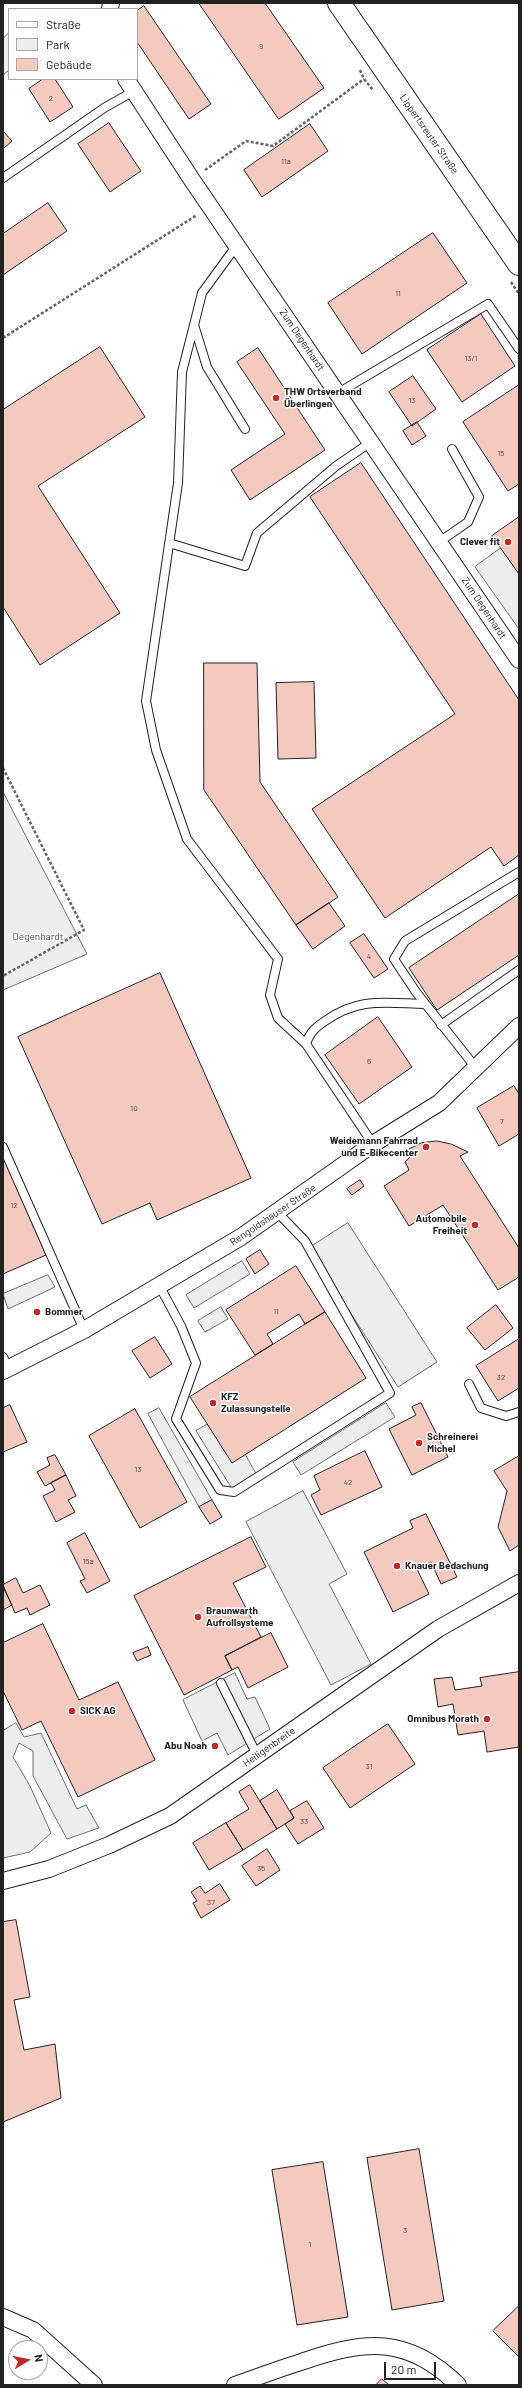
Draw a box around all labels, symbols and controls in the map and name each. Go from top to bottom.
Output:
legend [8,8,138,80]
text: Straße [46,17,81,31]
text: Park [46,37,70,51]
house number: 9 [259,41,263,51]
text: Gebäude [46,57,92,71]
street label: Lippertsreuter Straße [397,92,461,176]
house number: 2 [49,93,53,103]
house number: 11a [281,156,291,166]
house number: 11 [395,288,401,298]
street label: Zum Degenhardt [277,307,327,373]
house number: 13/1 [465,353,477,363]
place label: THW Ortsverband Überlingen [284,386,362,410]
marker: THW Ortsverband Überlingen [271,393,281,403]
house number: 13 [409,395,415,405]
house number: 15 [498,448,504,458]
place label: Clever fit [460,536,500,548]
marker: Clever fit [503,537,513,547]
street label: Zum Degenhardt [459,575,509,641]
park label: Degenhardt [13,931,63,943]
house number: 4 [367,951,371,961]
house number: 6 [367,1056,371,1066]
house number: 10 [130,1103,138,1113]
house number: 7 [500,1116,504,1126]
place label: Weidemann Fahrrad und E-Bikecenter [330,1135,418,1158]
marker: Weidemann Fahrrad und E-Bikecenter [421,1142,431,1152]
street label: Rengoldshauser Straße [228,1182,318,1248]
house number: 12 [10,1200,18,1210]
place label: Automobile Freiheit [416,1213,467,1236]
marker: Automobile Freiheit [470,1220,480,1230]
place label: Bommer [45,1306,83,1318]
house number: 11 [273,1306,279,1316]
marker: Bommer [32,1307,42,1317]
house number: 32 [497,1372,505,1382]
place label: KFZ Zulassungstelle [221,1391,291,1414]
marker: KFZ Zulassungstelle [208,1398,218,1408]
place label: Schreinerei Michel [427,1431,478,1454]
marker: Schreinerei Michel [414,1438,424,1448]
house number: 13 [135,1464,141,1474]
house number: 42 [344,1477,352,1487]
house number: 15a [83,1556,93,1566]
place label: Knauer Bedachung [405,1560,489,1572]
marker: Knauer Bedachung [392,1561,402,1571]
place label: Braunwarth Aufrollsysteme [206,1605,273,1628]
marker: Braunwarth Aufrollsysteme [193,1612,203,1622]
place label: SICK AG [80,1705,116,1717]
marker: SICK AG [67,1706,77,1716]
place label: Omnibus Morath [407,1713,479,1725]
marker: Omnibus Morath [482,1714,492,1724]
street label: Heiligenbreite [241,1725,297,1769]
place label: Abu Noah [164,1740,207,1752]
marker: Abu Noah [210,1741,220,1751]
house number: 31 [366,1761,372,1771]
house number: 33 [300,1816,308,1826]
house number: 35 [257,1863,265,1873]
house number: 37 [207,1897,215,1907]
house number: 3 [403,2225,407,2235]
house number: 1 [309,2239,311,2249]
north arrow [8,2340,48,2380]
text: N [32,2353,46,2363]
scale bar [386,2354,438,2380]
text: 20 m [391,2362,417,2376]

